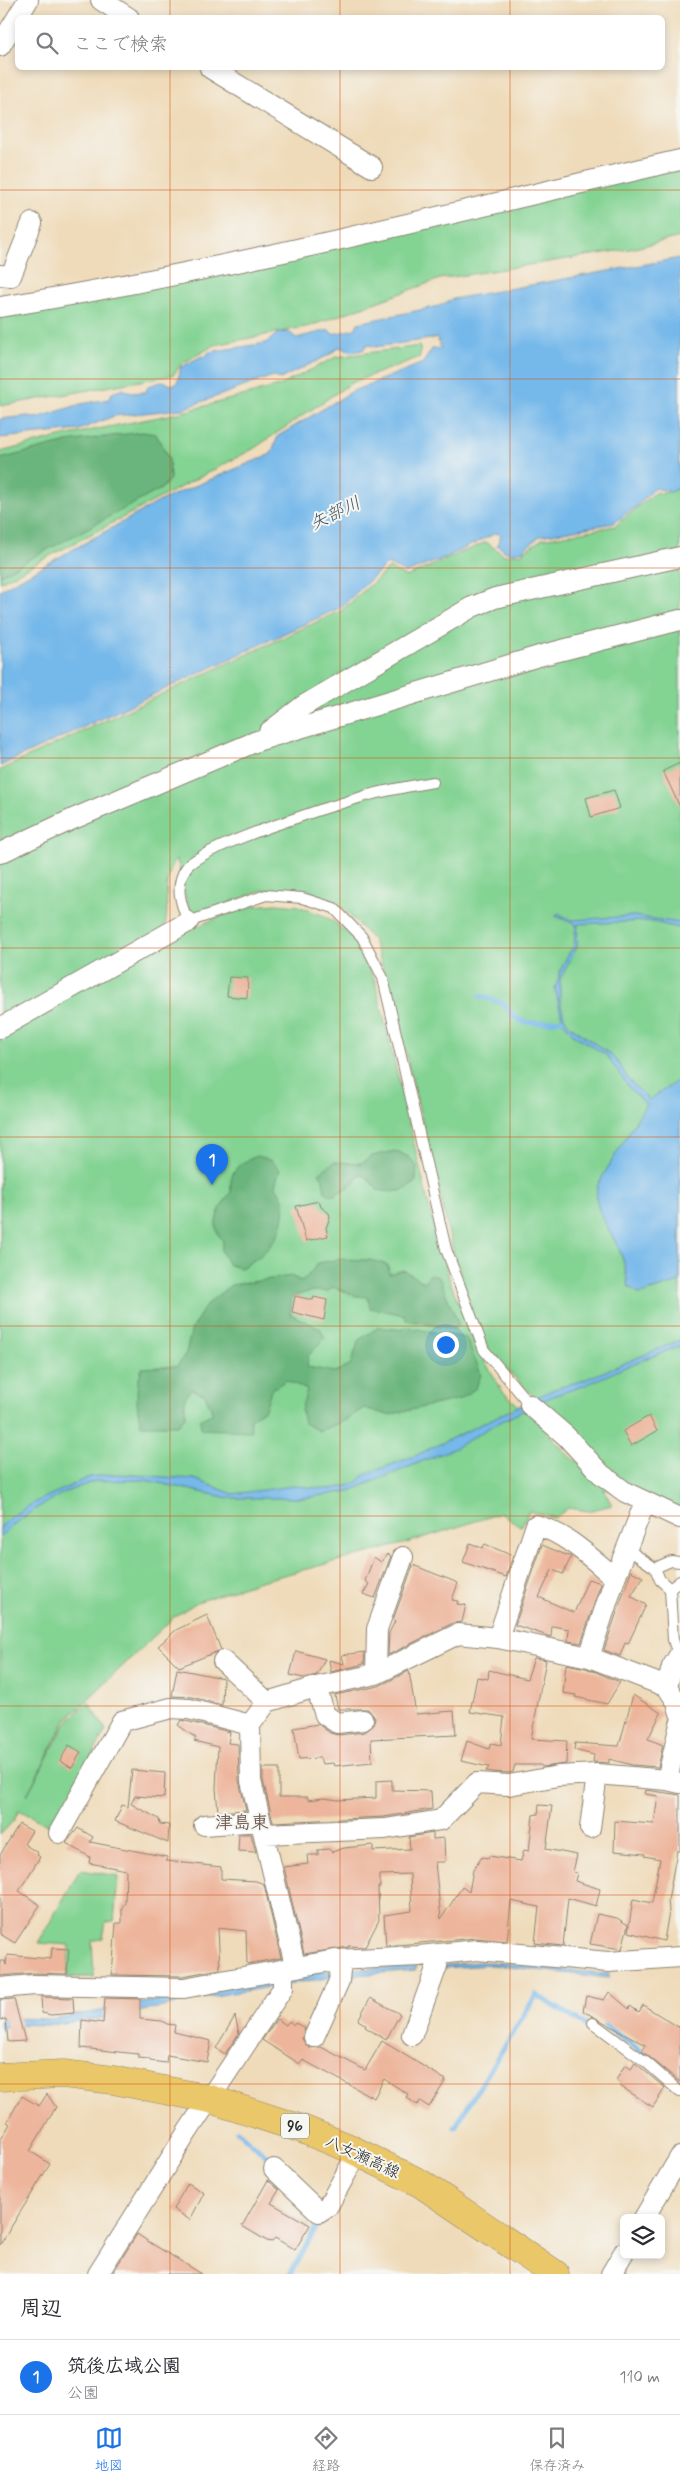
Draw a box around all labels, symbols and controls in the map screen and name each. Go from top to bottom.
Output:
search box [15,15,665,70]
icon: search [33,29,61,57]
text: ここで検索 [73,32,168,57]
water label: 矢部川 [306,491,365,537]
pin: 1 [196,1144,228,1185]
your location [433,1332,459,1358]
district label: 津島東 [215,1811,269,1835]
road number: 96 [281,2114,309,2138]
street label: 八女瀬高線 [322,2131,403,2184]
map controls [620,2214,665,2259]
button: layers [620,2214,665,2259]
text: 周辺 [20,2295,62,2323]
text: 筑後広域公園 [67,2354,181,2379]
text: 1 [32,2367,40,2388]
text: 110 m [619,2367,660,2388]
text: 公園 [67,2383,99,2404]
tab: 地図 [95,2424,123,2475]
tab: 経路 [312,2424,340,2475]
tab: 保存済み [529,2424,585,2475]

